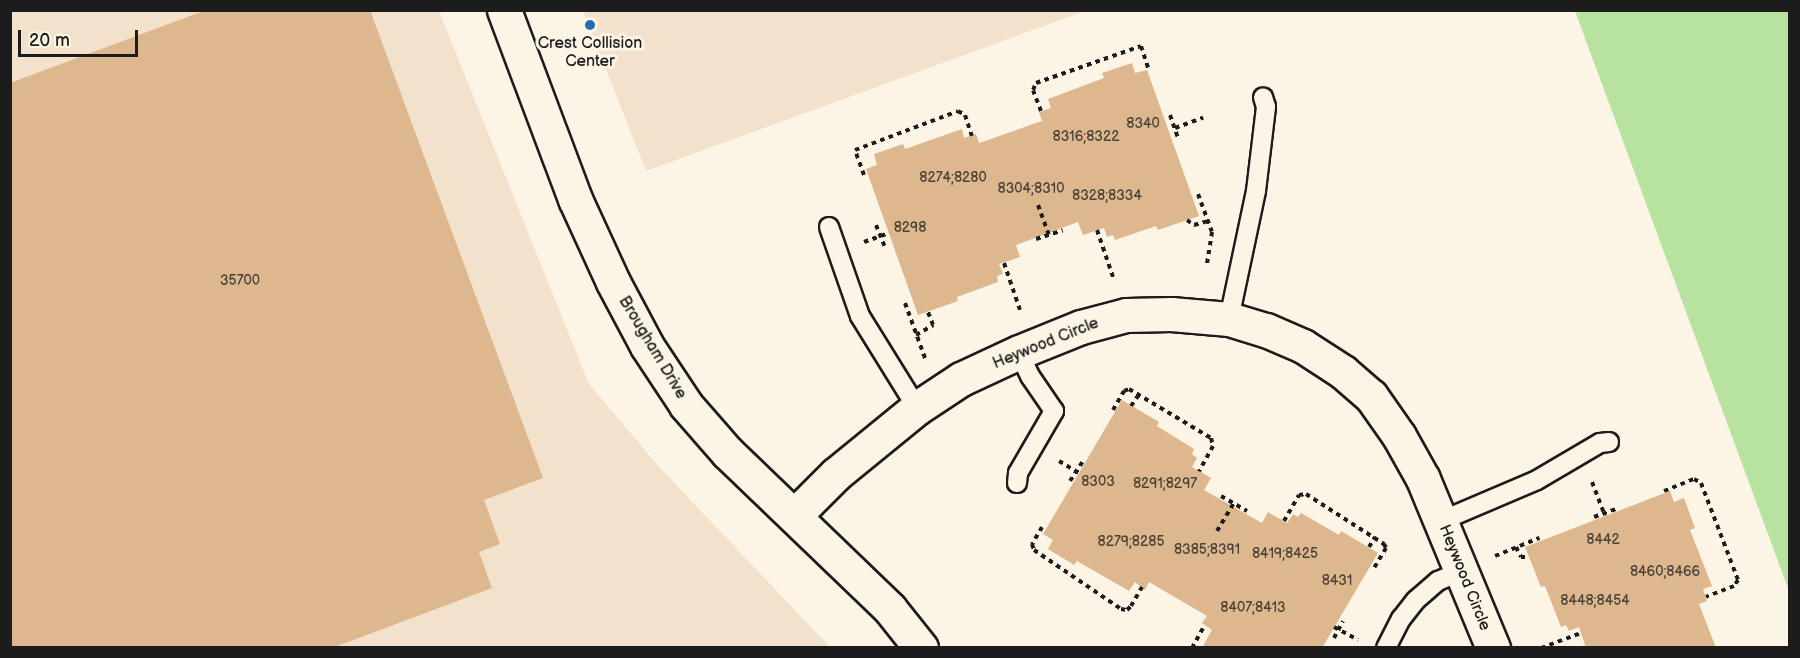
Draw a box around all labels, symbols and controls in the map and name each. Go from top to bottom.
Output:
scale bar [21,18,141,56]
marker: Crest Collision Center [583,18,597,32]
text: 20 m [29,30,70,51]
place label: Crest Collision Center [538,34,642,72]
house number: 8340 [1126,116,1160,132]
house number: 8316;8322 [1053,129,1119,145]
house number: 8274;8280 [919,170,987,186]
house number: 8304;8310 [998,181,1064,197]
house number: 8328;8334 [1072,188,1142,204]
house number: 8298 [894,220,926,236]
house number: 35700 [220,273,260,289]
street label: Brougham Drive [614,293,690,403]
street label: Heywood Circle [990,314,1102,374]
house number: 8303 [1081,474,1115,490]
house number: 8291;8297 [1133,476,1197,492]
street label: Heywood Circle [1434,522,1494,634]
house number: 8442 [1586,532,1620,548]
house number: 8279;8285 [1098,534,1164,550]
house number: 8385;8391 [1174,542,1240,558]
house number: 8419;8425 [1252,546,1318,562]
house number: 8460;8466 [1630,564,1700,580]
house number: 8431 [1322,573,1352,589]
house number: 8448;8454 [1560,593,1630,609]
house number: 8407;8413 [1220,600,1286,616]

